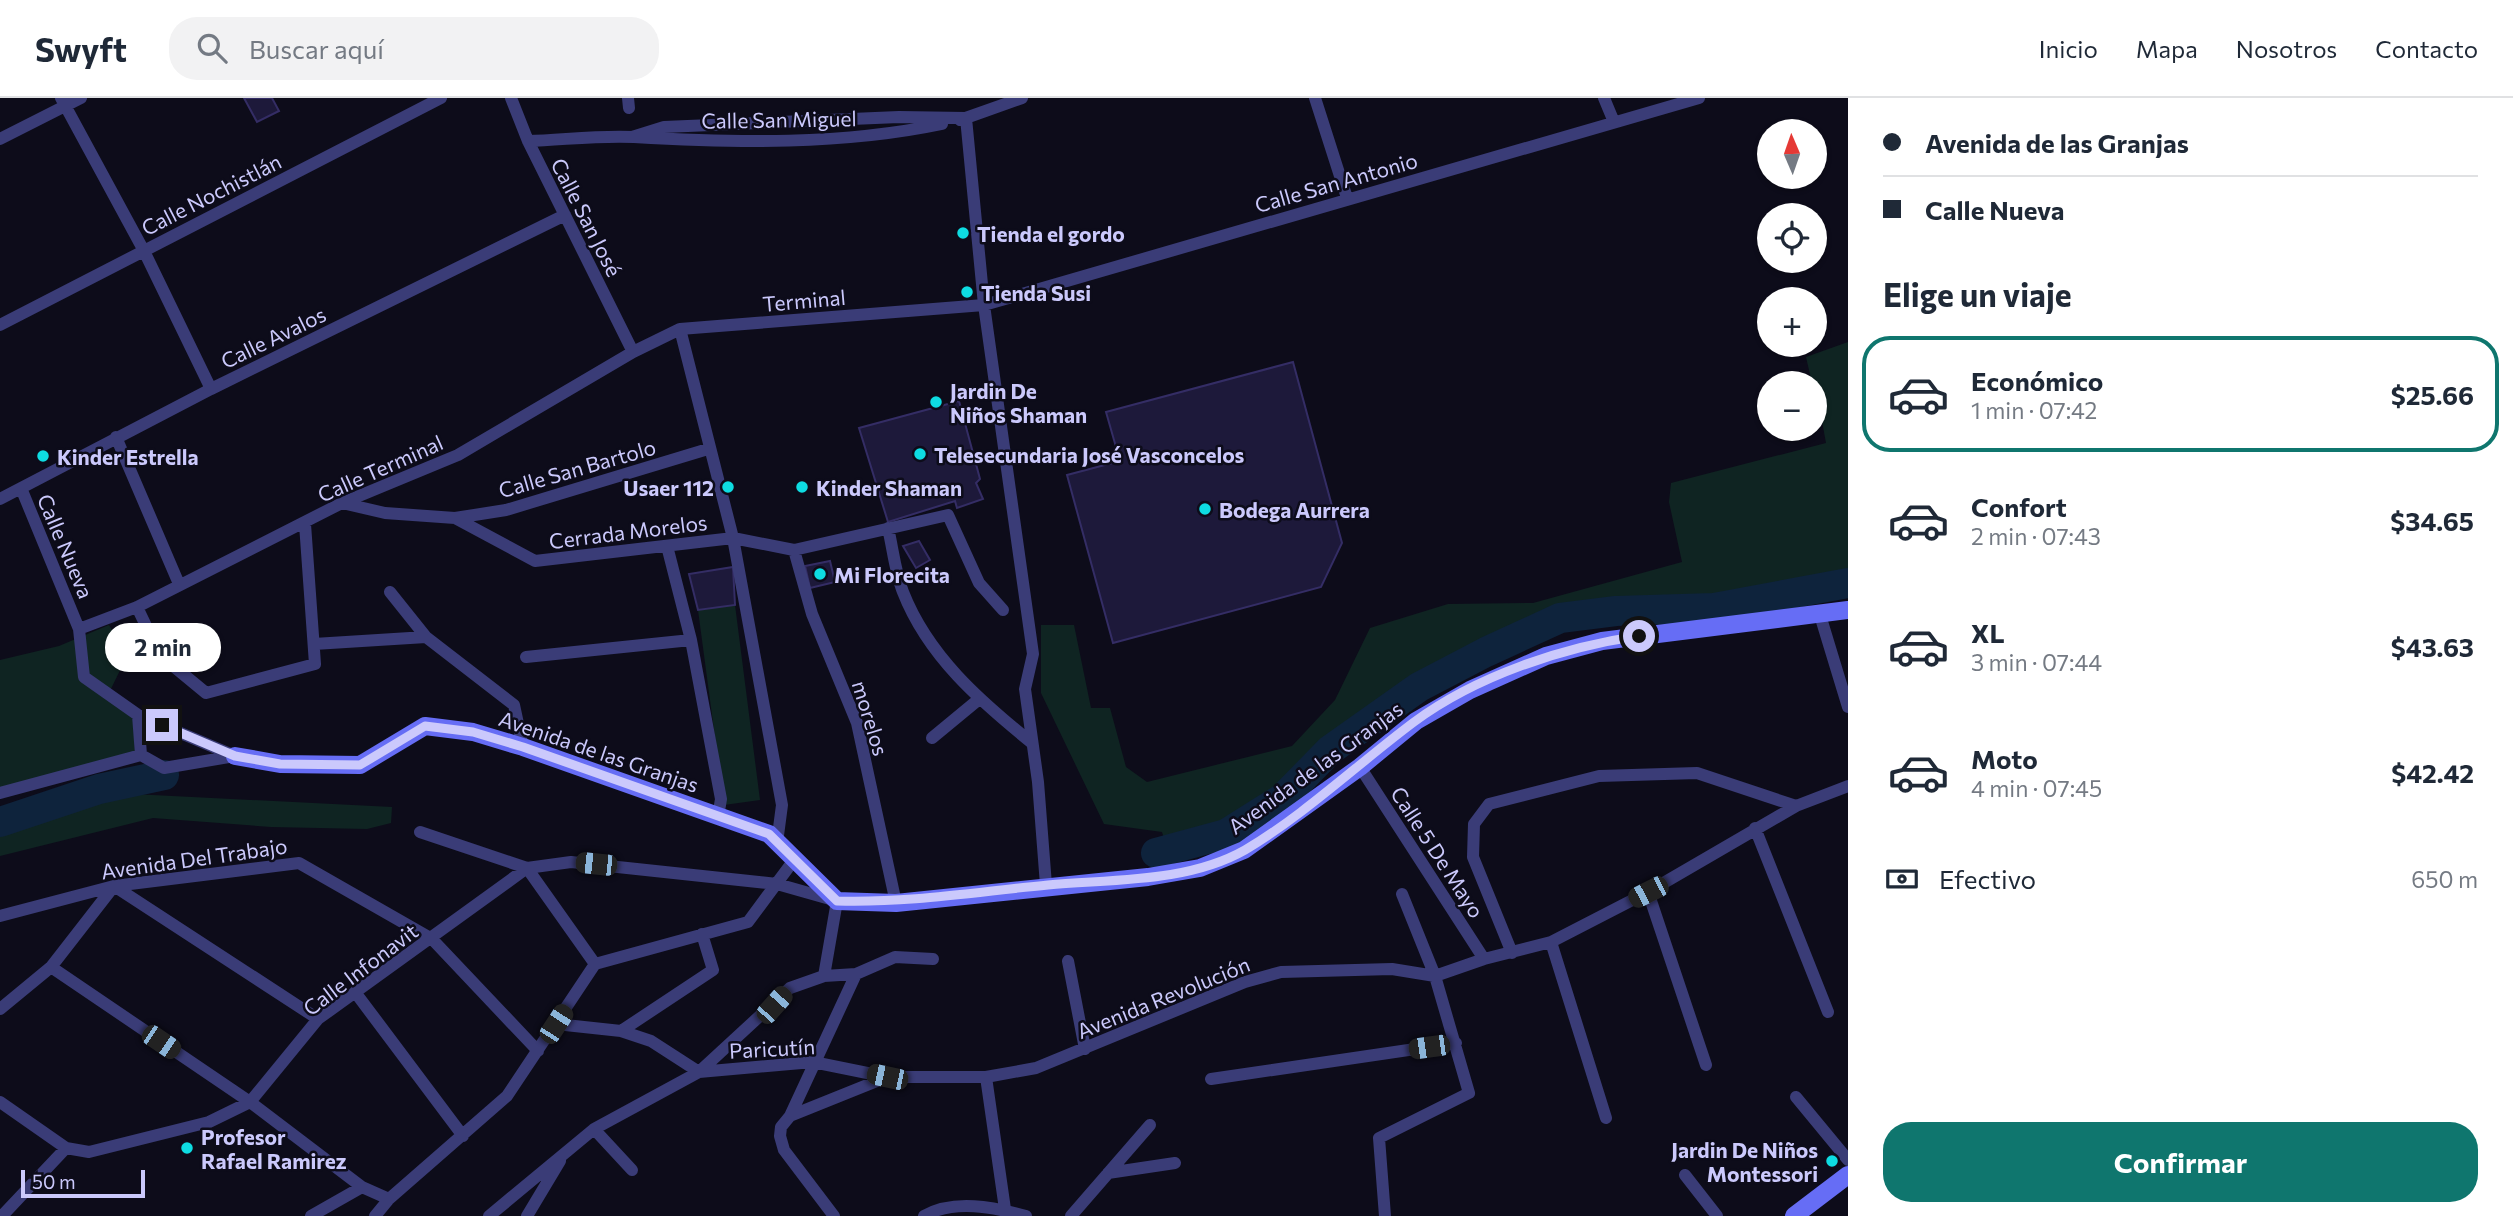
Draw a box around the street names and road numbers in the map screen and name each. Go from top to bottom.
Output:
street label: Calle San Miguel [701,105,857,133]
street label: Calle San Antonio [1252,147,1420,217]
street label: Calle Nochistlán [137,148,285,240]
street label: Calle San José [546,154,628,280]
street label: Terminal [761,284,847,316]
street label: Calle Avalos [216,301,330,373]
street label: Calle Terminal [313,429,447,507]
street label: Calle San Bartolo [496,434,658,502]
street label: Calle Nueva [33,490,99,602]
street label: Cerrada Morelos [548,509,708,553]
street label: morelos [848,677,894,759]
street label: Avenida de las Granjas [1223,695,1407,839]
street label: Avenida de las Granjas [496,705,702,797]
street label: Calle 5 De Mayo [1386,782,1490,922]
street label: Avenida Del Trabajo [99,833,289,883]
street label: Calle Infonavit [298,918,422,1020]
street label: Avenida Revolución [1073,951,1253,1043]
street label: Paricutín [728,1033,816,1063]

